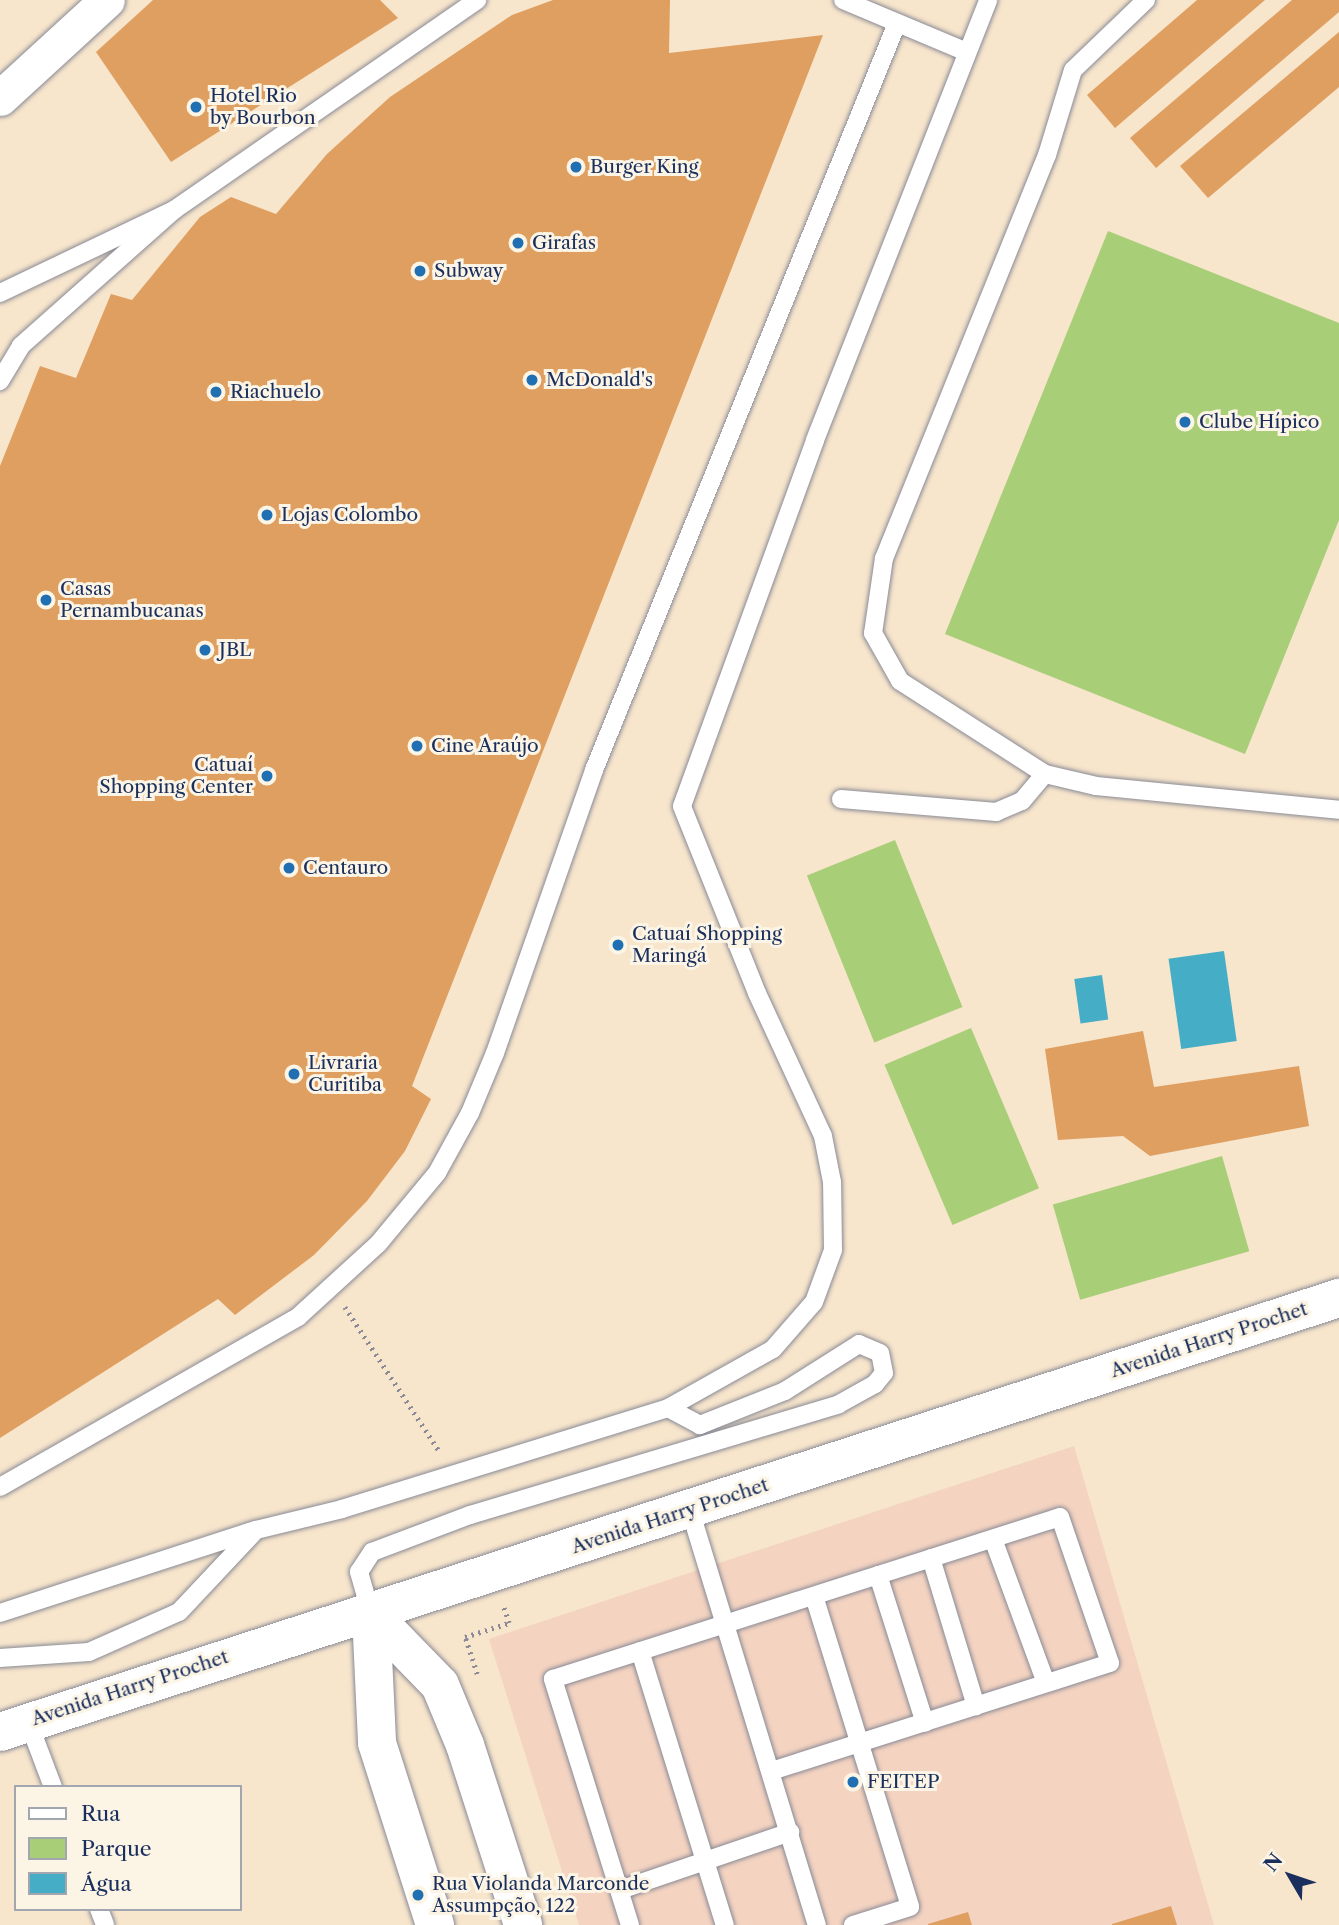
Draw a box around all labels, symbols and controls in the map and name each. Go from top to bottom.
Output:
place label: Hotel Rio by Bourbon [210,85,316,129]
marker: Hotel Rio by Bourbon [188,99,204,115]
place label: Burger King [590,156,699,178]
marker: Burger King [568,159,584,175]
place label: Girafas [532,232,596,254]
marker: Girafas [510,235,526,251]
place label: Subway [434,260,503,282]
marker: Subway [412,263,428,279]
place label: McDonald's [546,369,653,391]
marker: McDonald's [524,372,540,388]
place label: Riachuelo [230,381,321,403]
marker: Riachuelo [208,384,224,400]
place label: Clube Hípico [1199,411,1319,433]
marker: Clube Hípico [1177,414,1193,430]
place label: Lojas Colombo [281,504,418,526]
marker: Lojas Colombo [259,507,275,523]
place label: Casas Pernambucanas [60,578,204,622]
marker: Casas Pernambucanas [38,592,54,608]
place label: JBL [219,639,252,661]
marker: JBL [197,642,213,658]
place label: Cine Araújo [431,735,539,757]
marker: Cine Araújo [409,738,425,754]
place label: Catuaí Shopping Center [99,754,253,798]
marker: Catuaí Shopping Center [259,768,275,784]
place label: Centauro [303,857,388,879]
marker: Centauro [281,860,297,876]
place label: Catuaí Shopping Maringá [632,923,782,967]
marker: Catuaí Shopping Maringá [610,937,626,953]
place label: Livraria Curitiba [308,1052,382,1096]
marker: Livraria Curitiba [286,1066,302,1082]
street label: Avenida Harry Prochet [1107,1297,1311,1383]
street label: Avenida Harry Prochet [568,1473,772,1559]
street label: Avenida Harry Prochet [28,1645,232,1731]
place label: FEITEP [867,1771,939,1793]
marker: FEITEP [845,1774,861,1790]
legend [14,1785,242,1911]
text: Rua [81,1801,120,1826]
text: Parque [81,1836,152,1861]
north arrow [1255,1841,1325,1911]
text: N [1259,1849,1287,1876]
text: Água [81,1871,132,1896]
place label: Rua Violanda Marconde Assumpção, 122 [432,1873,651,1917]
marker: Rua Violanda Marconde Assumpção, 122 [410,1887,426,1903]

